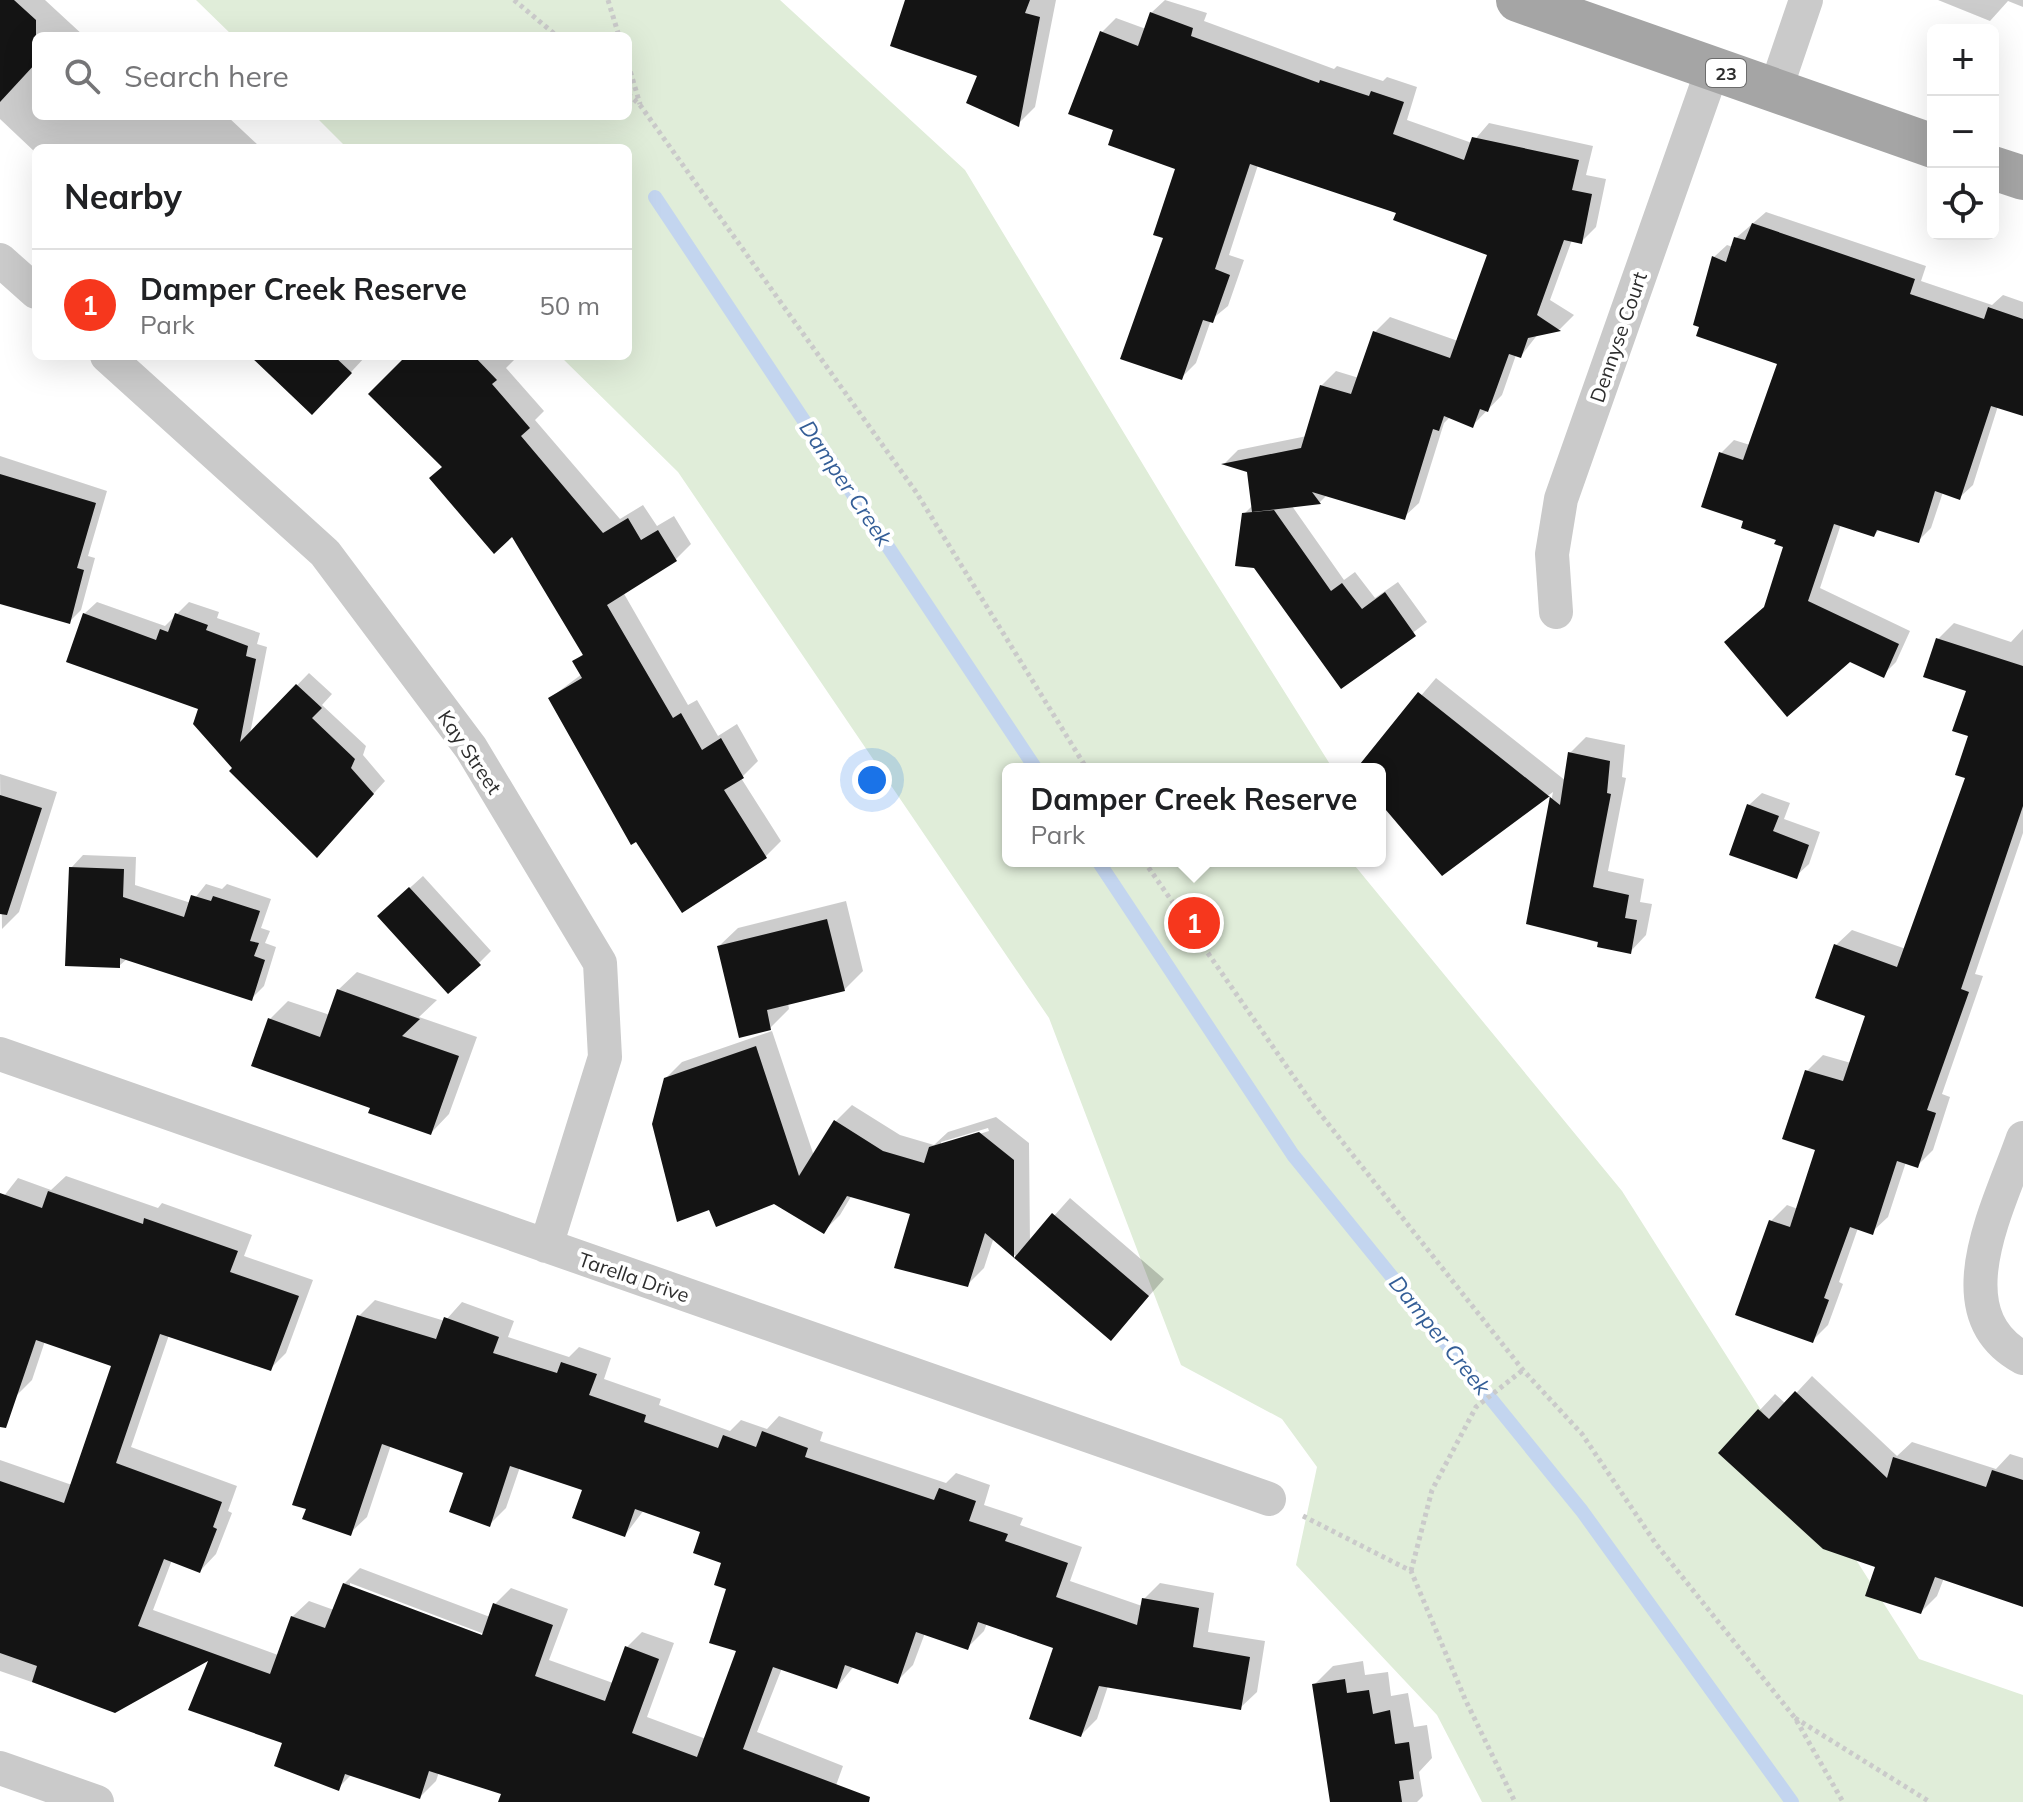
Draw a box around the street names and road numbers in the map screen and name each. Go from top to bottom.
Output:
road number: 23 [1706,59,1746,87]
street label: Dennyse Court [1584,268,1652,406]
street label: Kay Street [433,705,507,799]
street label: Tarella Drive [575,1246,693,1308]

